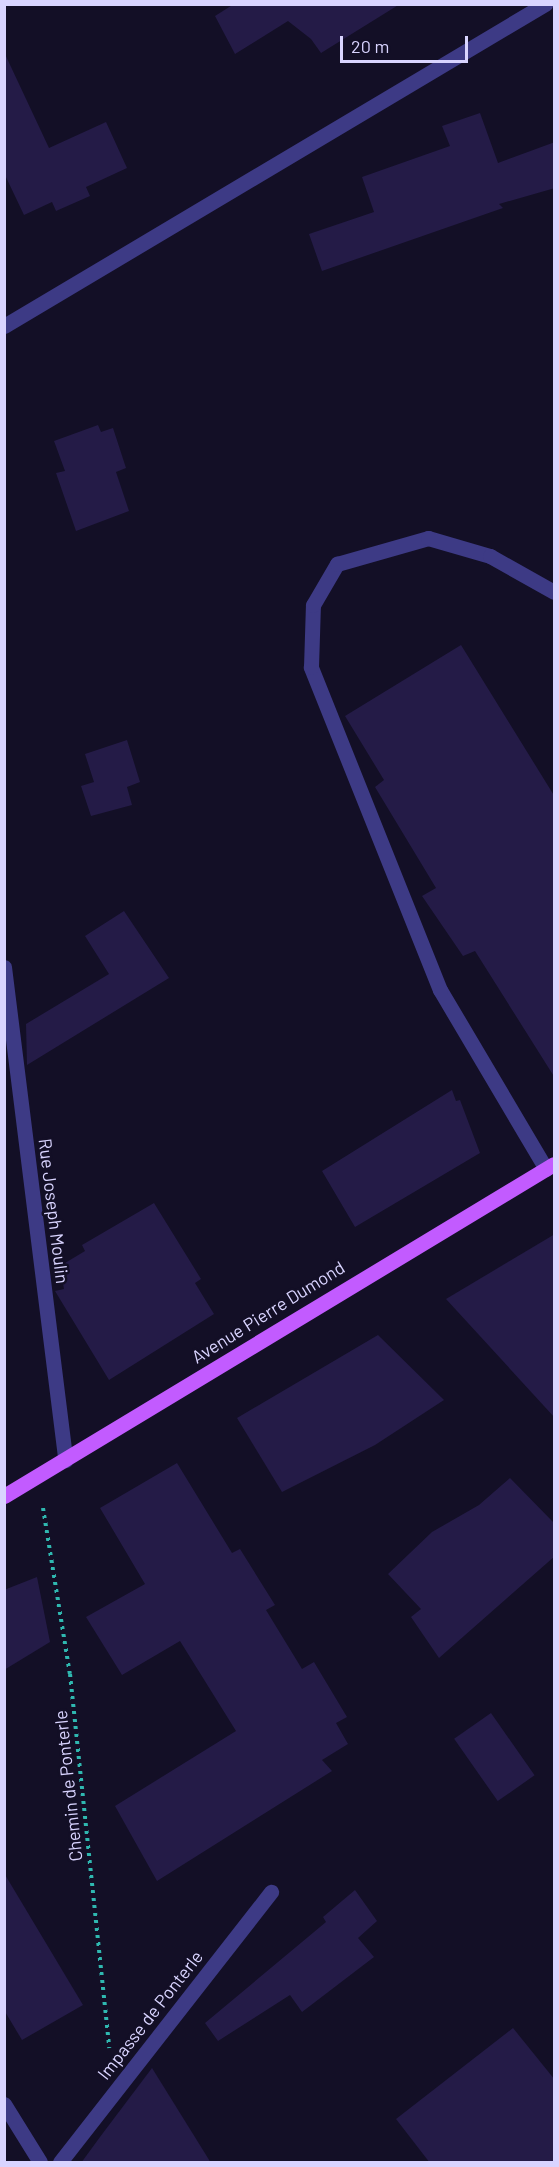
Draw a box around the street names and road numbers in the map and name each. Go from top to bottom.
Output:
street label: Rue Joseph Moulin [34,1137,74,1285]
street label: Avenue Pierre Dumond [188,1256,348,1368]
street label: Chemin de Ponterle [49,1709,87,1863]
street label: Impasse de Ponterle [93,1946,207,2084]

